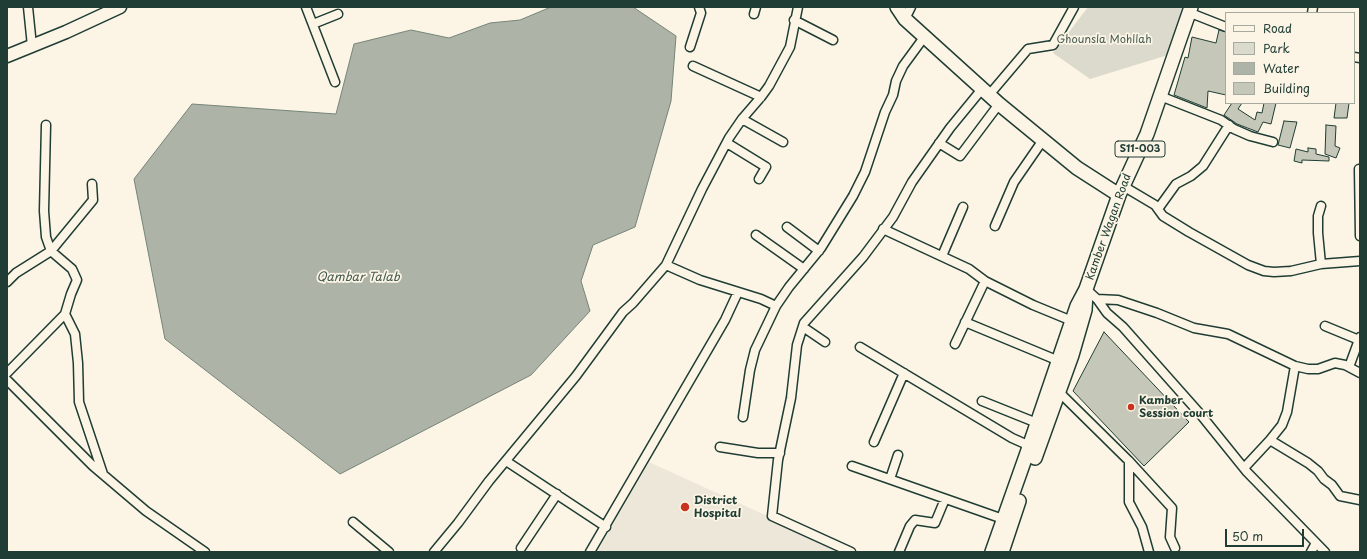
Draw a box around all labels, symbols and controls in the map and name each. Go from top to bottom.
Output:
legend [1225,12,1355,104]
text: Road [1263,19,1292,37]
park label: Ghounsla Mohllah [1056,33,1152,47]
text: Park [1263,39,1290,57]
text: Water [1263,59,1299,77]
text: Building [1263,79,1310,97]
road number: S11-003 [1115,141,1165,157]
street label: Kamber Wagan Road [1084,172,1134,282]
water label: Qambar Talab [316,271,400,285]
place label: Kamber Session court [1139,394,1213,420]
marker: Kamber Session court [1126,402,1136,412]
place label: District Hospital [694,494,741,520]
marker: District Hospital [679,501,691,513]
scale bar [1227,521,1306,547]
text: 50 m [1232,527,1263,545]

